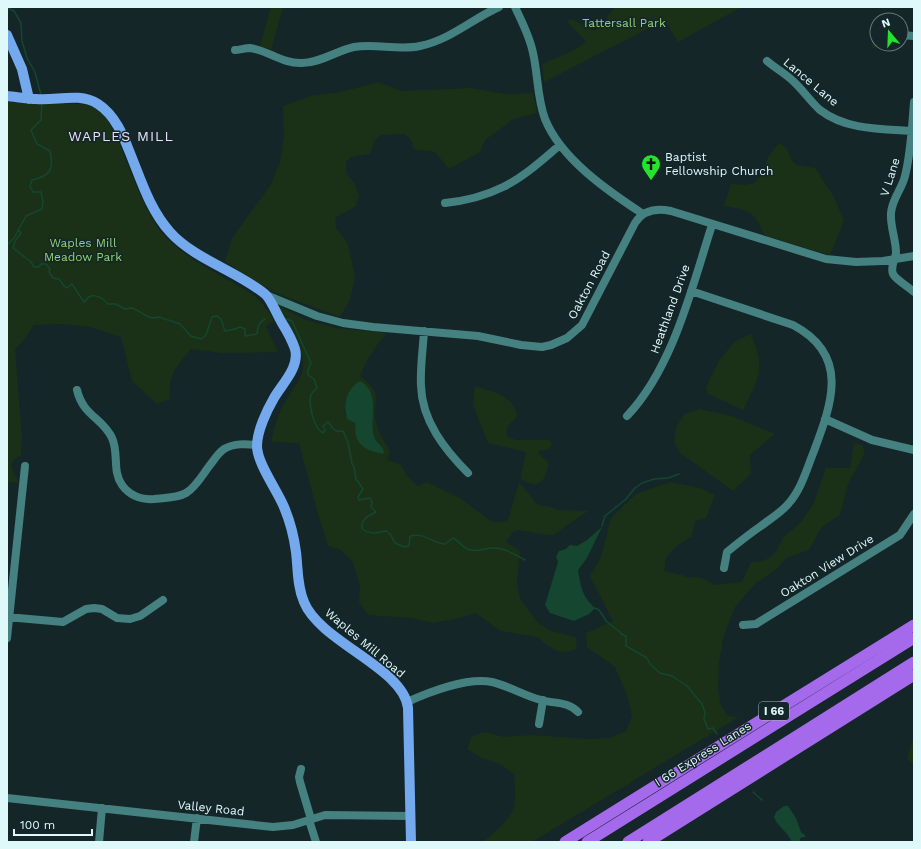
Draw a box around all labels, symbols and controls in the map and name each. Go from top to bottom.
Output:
north arrow [869,12,909,52]
park label: Tattersall Park [582,16,666,30]
text: N [880,16,892,30]
street label: Lance Lane [781,55,841,109]
district label: WAPLES MILL [68,128,174,144]
place label: Baptist Fellowship Church [665,150,773,178]
church icon: Baptist Fellowship Church [640,153,662,181]
street label: V Lane [877,156,903,198]
park label: Waples Mill Meadow Park [44,236,122,264]
street label: Oakton Road [565,248,613,322]
street label: Heathland Drive [647,262,693,356]
street label: Oakton View Drive [778,532,876,600]
street label: Waples Mill Road [322,605,408,681]
road number: I 66 [759,702,789,720]
street label: I 66 Express Lanes [652,719,754,789]
street label: Valley Road [177,798,245,818]
scale bar [14,811,92,837]
text: 100 m [20,818,55,832]

